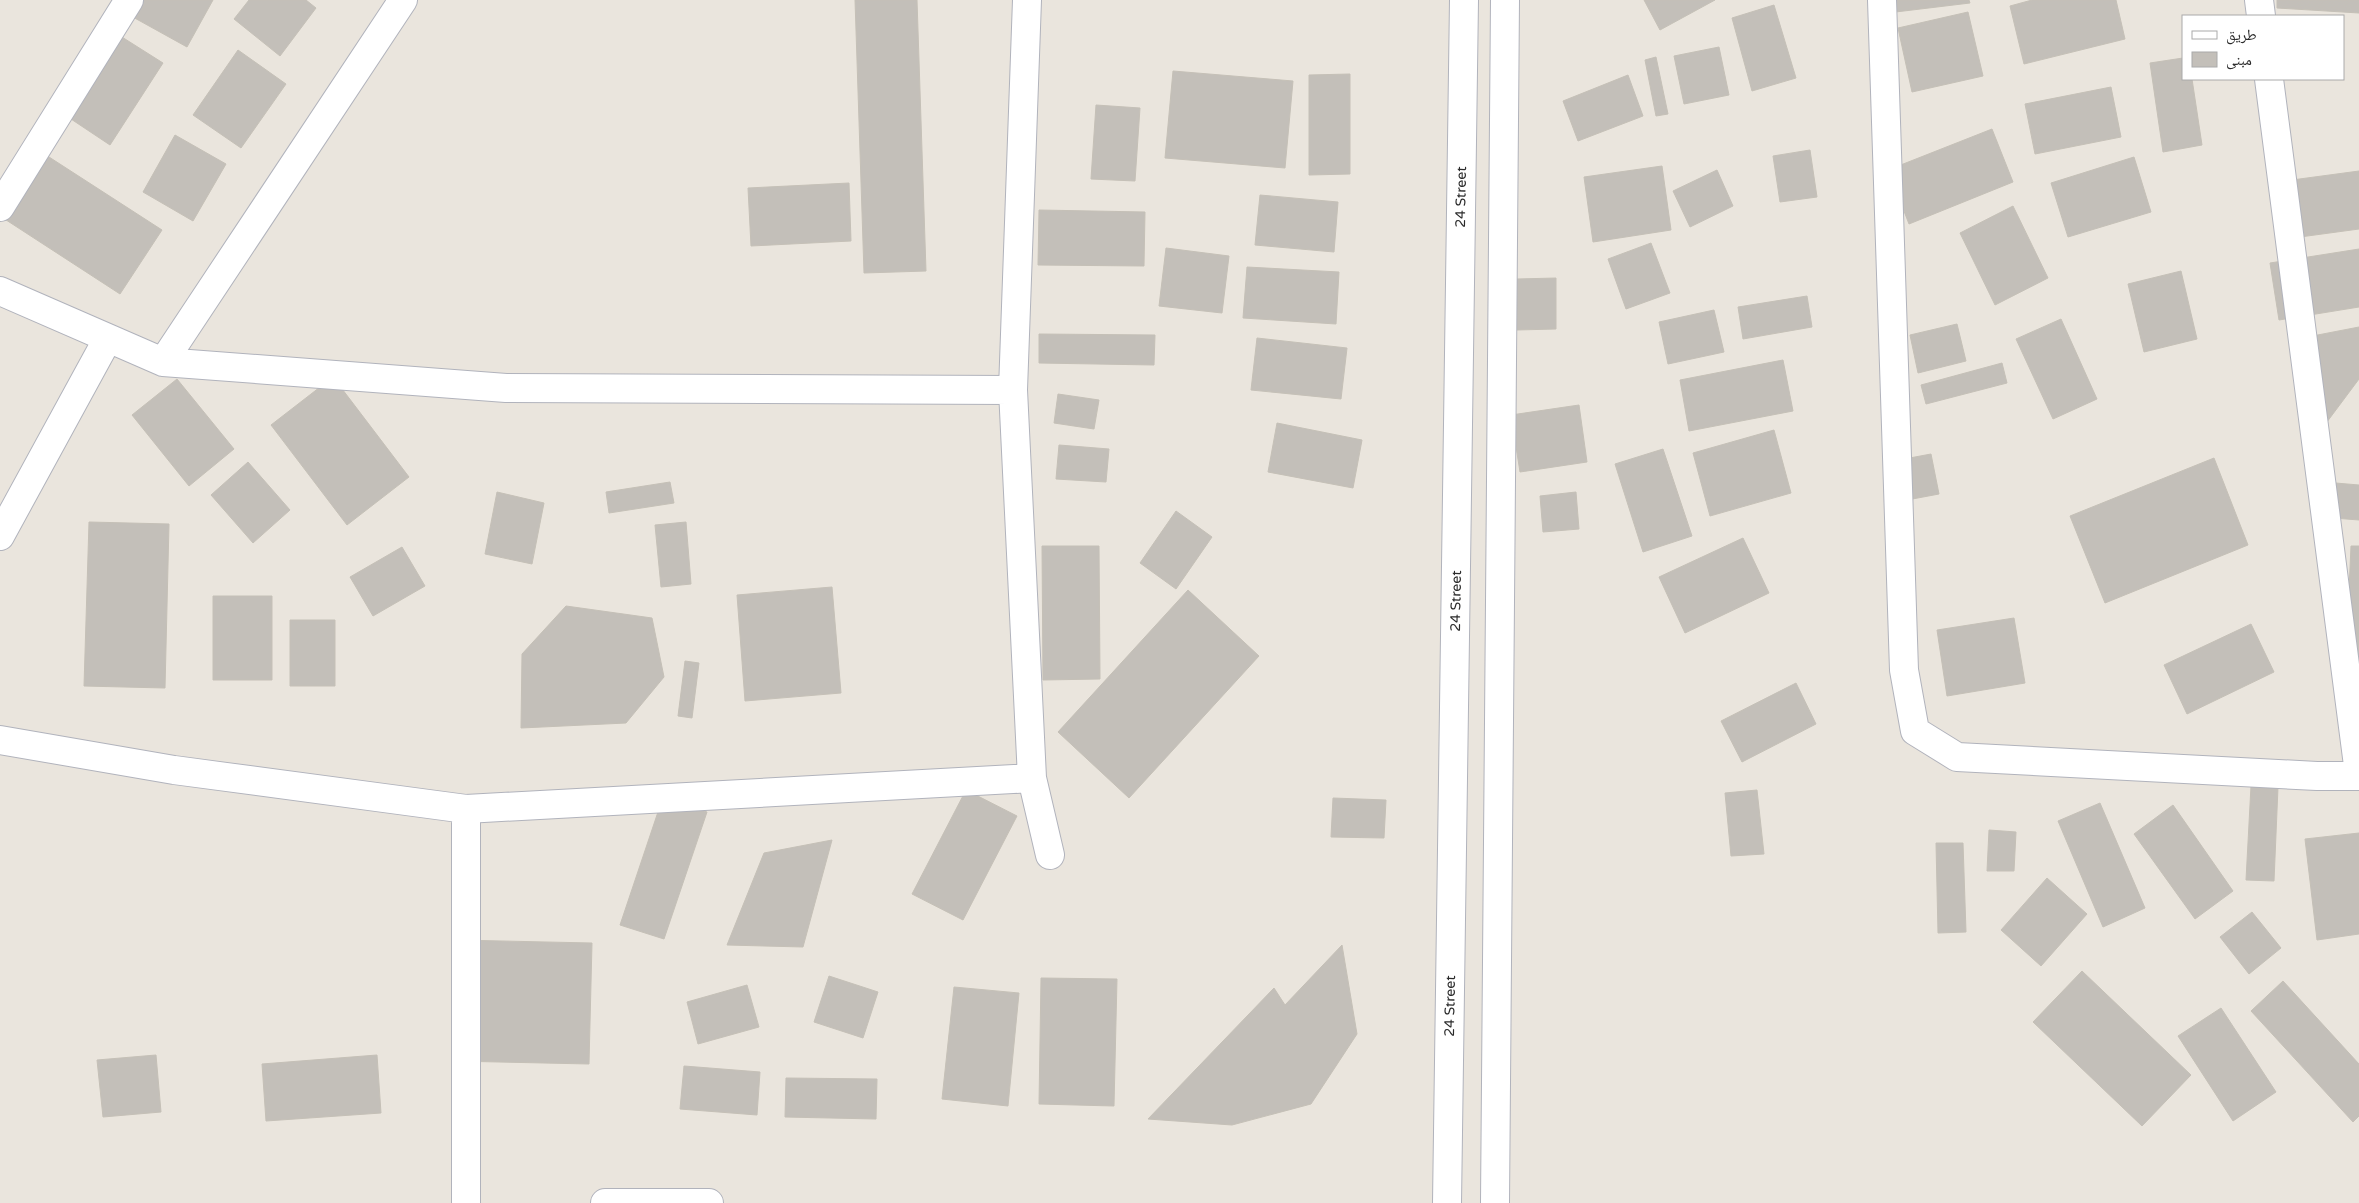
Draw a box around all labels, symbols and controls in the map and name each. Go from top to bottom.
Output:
legend [2182,15,2344,80]
text: طريق [2226,26,2257,45]
text: مبنى [2226,51,2252,70]
street label: 24 Street [1452,166,1470,228]
street label: 24 Street [1447,570,1465,632]
street label: 24 Street [1441,975,1459,1037]

